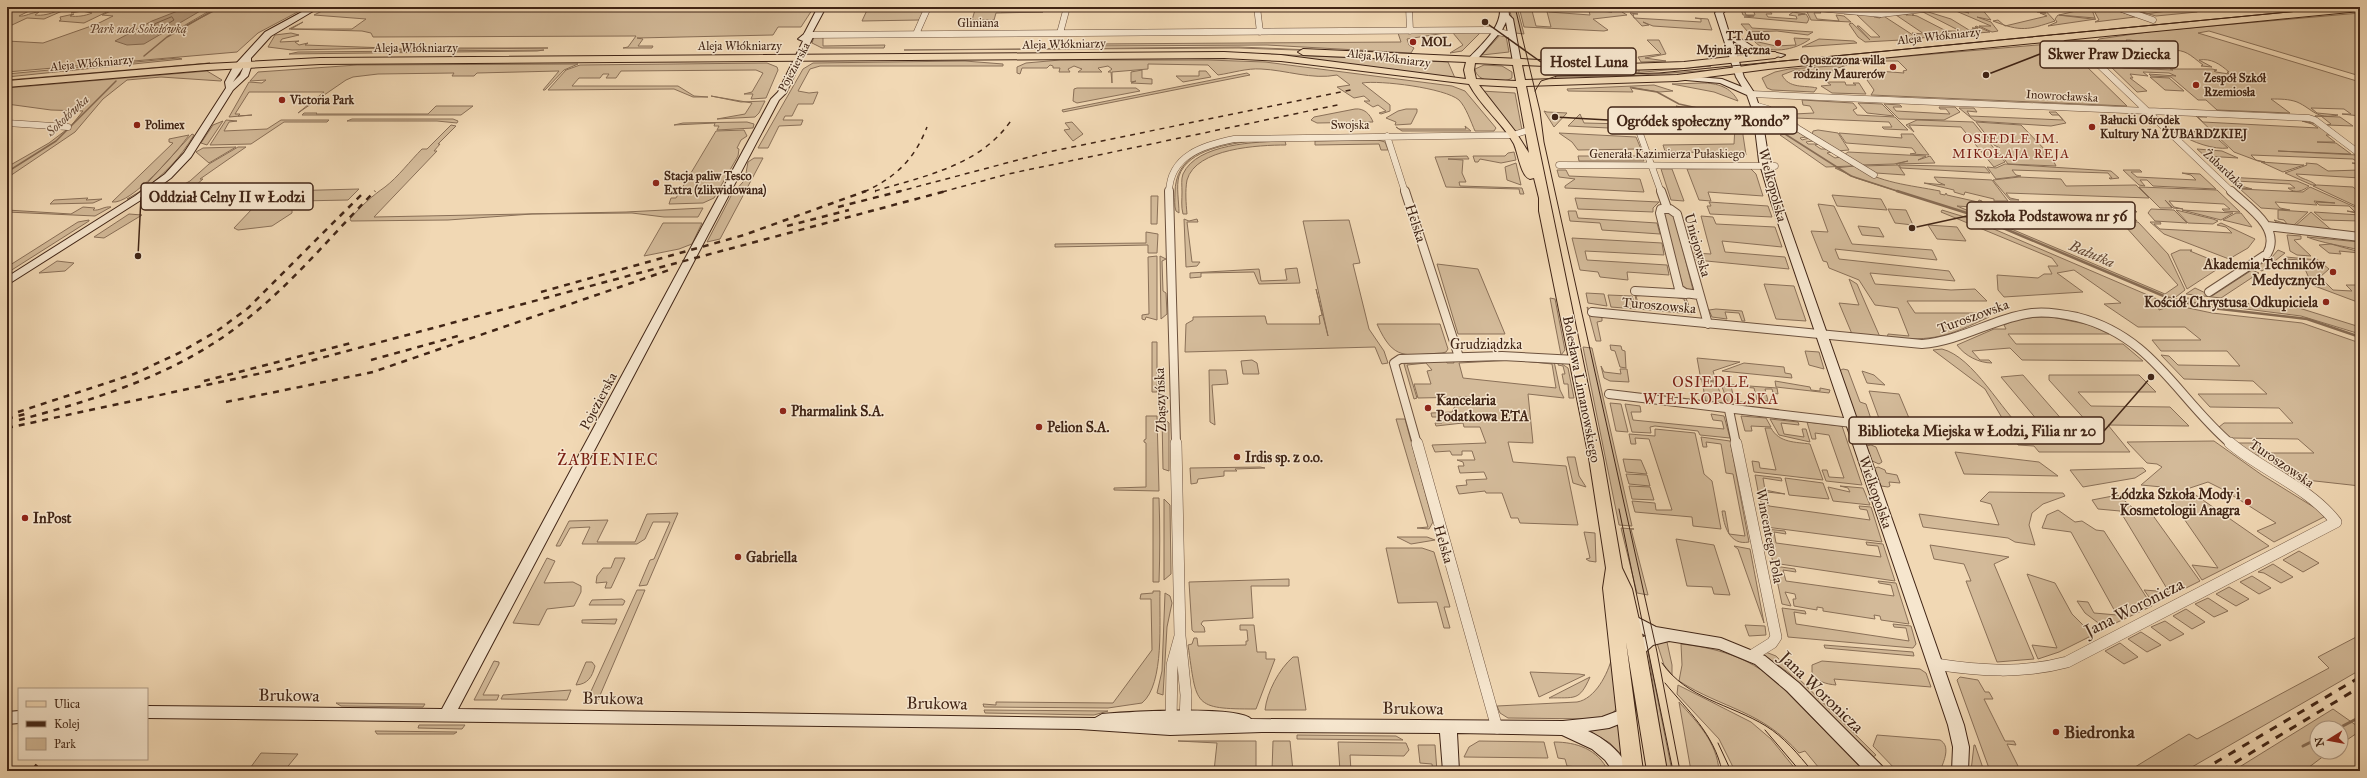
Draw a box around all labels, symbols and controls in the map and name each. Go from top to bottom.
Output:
street label: Gliniana [957,16,1000,30]
park label: Park nad Sokołówką [89,22,187,36]
street label: Aleja Włókniarzy [1896,25,1982,47]
place label: TT Auto Myjnia Ręczna [1696,29,1771,58]
place label: MOL [1421,35,1451,49]
street label: Aleja Włókniarzy [1021,36,1106,52]
marker: MOL [1408,37,1418,47]
marker: TT Auto Myjnia Ręczna [1773,38,1783,48]
street label: Aleja Włókniarzy [697,39,782,53]
street label: Pojezierska [775,39,813,94]
street label: Aleja Włókniarzy [373,41,458,55]
callout: Skwer Praw Dziecka [2040,41,2178,68]
text: Skwer Praw Dziecka [2048,45,2171,63]
street label: Aleja Włókniarzy [1346,46,1432,70]
callout: Hostel Luna [1541,48,1636,75]
street label: Aleja Włókniarzy [49,52,135,74]
text: Hostel Luna [1550,53,1629,71]
place label: Opuszczona willa rodziny Maurerów [1792,53,1886,82]
marker: Opuszczona willa rodziny Maurerów [1888,62,1898,72]
place label: Zespół Szkół Rzemiosła [2204,71,2267,99]
marker: Zespół Szkół Rzemiosła [2191,80,2201,90]
street label: Inowrocławska [2026,87,2099,105]
water label: Sokołówka [42,92,93,140]
place label: Victoria Park [289,93,355,107]
marker: Victoria Park [277,95,287,105]
callout: Ogródek społeczny "Rondo" [1608,107,1797,134]
text: Ogródek społeczny "Rondo" [1616,112,1790,131]
place label: Bałucki Ośrodek Kultury NA ŻUBARDZKIEJ [2100,113,2248,142]
place label: Polimex [145,118,185,132]
street label: Swojska [1331,118,1370,132]
marker: Polimex [132,120,142,130]
marker: Bałucki Ośrodek Kultury NA ŻUBARDZKIEJ [2087,122,2097,132]
district label: OSIEDLE IM. MIKOŁAJA REJA [1952,131,2070,162]
street label: Wielkopolska [1755,146,1791,224]
street label: Żubardzka [2200,146,2249,192]
street label: Generała Kazimierza Pułaskiego [1589,147,1745,162]
place label: Stacja paliw Tesco Extra (zlikwidowana) [664,169,767,198]
marker: Stacja paliw Tesco Extra (zlikwidowana) [651,178,661,188]
callout: Oddział Celny II w Łodzi [141,183,313,210]
text: Oddział Celny II w Łodzi [149,188,306,207]
street label: Helska [1401,202,1430,244]
callout: Szkoła Podstawowa nr 56 [1967,202,2135,229]
text: Szkoła Podstawowa nr 56 [1975,207,2128,225]
street label: Uniejowska [1680,212,1715,279]
water label: Bałutka [2066,236,2117,272]
place label: Akademia Techników Medycznych [2203,256,2326,290]
marker: Akademia Techników Medycznych [2328,267,2338,277]
street label: Turoszowska [1621,294,1697,317]
place label: Kościół Chrystusa Odkupiciela [2144,294,2319,312]
street label: Turoszowska [1935,296,2011,337]
marker: Kościół Chrystusa Odkupiciela [2321,297,2331,307]
street label: Bolesława Limanowskiego [1559,314,1604,464]
street label: Grudziądzka [1450,336,1522,353]
street label: Zbąszyńska [1151,367,1170,433]
street label: Pojezierska [576,369,621,433]
district label: OSIEDLE WIELKOPOLSKA [1643,373,1779,408]
place label: Kancelaria Podatkowa ETA [1436,392,1530,425]
place label: Pharmalink S.A. [791,403,884,420]
marker: Kancelaria Podatkowa ETA [1423,403,1433,413]
marker: Pharmalink S.A. [778,406,788,416]
callout: Biblioteka Miejska w Łodzi, Filia nr 20 [1849,417,2104,444]
place label: Pelion S.A. [1047,419,1110,436]
marker: Pelion S.A. [1034,422,1044,432]
text: Biblioteka Miejska w Łodzi, Filia nr 20 [1858,422,2097,441]
street label: Turoszowska [2246,436,2317,491]
district label: ŻABIENIEC [557,449,659,469]
place label: Irdis sp. z o.o. [1245,449,1323,467]
marker: Irdis sp. z o.o. [1232,452,1242,462]
street label: Wielkopolska [1855,454,1896,531]
place label: Łódzka Szkoła Mody i Kosmetologii Anagra [2111,486,2241,520]
street label: Wincentego Pola [1752,487,1787,585]
marker: Łódzka Szkoła Mody i Kosmetologii Anagra [2243,497,2253,507]
place label: InPost [33,510,72,527]
marker: InPost [20,513,30,523]
street label: Helska [1430,523,1457,565]
place label: Gabriella [746,549,798,566]
marker: Gabriella [733,552,743,562]
street label: Jana Woronicza [2079,573,2188,642]
street label: Jana Woronicza [1774,646,1869,738]
street label: Brukowa [258,684,321,707]
street label: Brukowa [582,687,645,710]
legend [18,688,148,760]
street label: Brukowa [906,692,969,715]
text: Ulica [54,697,81,711]
street label: Brukowa [1382,697,1445,720]
text: Kolej [54,717,80,731]
north arrow [2309,720,2349,760]
place label: Biedronka [2064,722,2135,743]
marker: Biedronka [2051,727,2061,737]
text: N [2312,735,2327,748]
text: Park [54,737,76,751]

